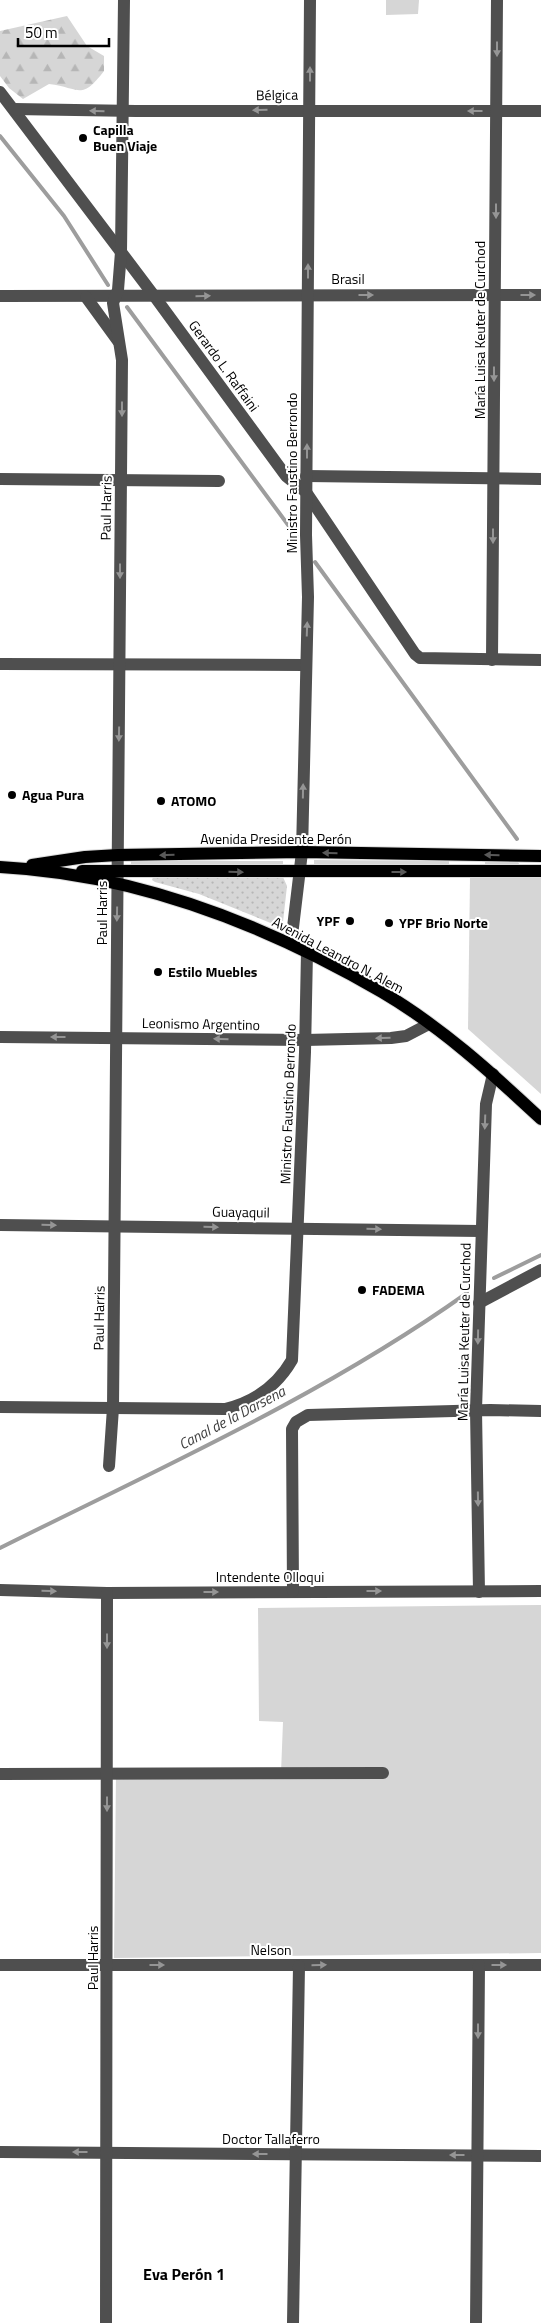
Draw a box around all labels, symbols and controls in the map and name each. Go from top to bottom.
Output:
scale bar [18,15,109,47]
text: 50 m [25,21,58,44]
one-way arrow [493,41,501,57]
one-way arrow [306,65,314,81]
street label: Bélgica [256,84,298,105]
one-way arrow [89,106,105,114]
one-way arrow [252,106,268,114]
one-way arrow [467,107,483,115]
place label: Capilla Buen Viaje [93,119,157,156]
marker: Capilla Buen Viaje [77,132,89,144]
one-way arrow [492,203,500,219]
street label: María Luisa Keuter de Curchod [469,241,490,419]
one-way arrow [304,263,312,279]
street label: Brasil [331,268,365,289]
one-way arrow [358,291,374,299]
one-way arrow [521,291,537,299]
one-way arrow [196,292,212,300]
street label: Gerardo L. Raffaini [184,316,265,416]
one-way arrow [490,366,498,382]
street label: Ministro Faustino Berrondo [281,393,302,553]
one-way arrow [118,401,126,417]
one-way arrow [303,443,311,459]
street label: Paul Harris [94,475,117,541]
one-way arrow [489,528,497,544]
one-way arrow [116,563,124,579]
one-way arrow [303,621,311,637]
one-way arrow [115,726,123,742]
one-way arrow [299,783,307,799]
place label: Agua Pura [22,784,84,805]
marker: Agua Pura [6,789,18,801]
place label: ATOMO [171,790,216,811]
marker: ATOMO [155,795,167,807]
street label: Avenida Presidente Perón [200,828,352,849]
one-way arrow [322,849,338,857]
one-way arrow [159,851,175,859]
one-way arrow [484,851,500,859]
one-way arrow [228,868,244,876]
one-way arrow [391,868,407,876]
street label: Paul Harris [91,881,112,945]
one-way arrow [113,906,121,922]
place label: YPF [317,910,341,931]
street label: Avenida Leandro N. Alem [269,911,408,998]
place label: YPF Brio Norte [399,912,488,933]
marker: YPF [344,915,356,927]
marker: YPF Brio Norte [383,917,395,929]
place label: Estilo Muebles [168,961,258,982]
marker: Estilo Muebles [152,966,164,978]
street label: Leonismo Argentino [142,1012,260,1035]
street label: Ministro Faustino Berrondo [274,1023,301,1185]
one-way arrow [50,1033,66,1041]
one-way arrow [375,1034,391,1042]
one-way arrow [212,1035,228,1043]
one-way arrow [481,1114,489,1130]
street label: Guayaquil [212,1200,270,1223]
one-way arrow [41,1221,57,1229]
one-way arrow [203,1223,219,1231]
one-way arrow [366,1225,382,1233]
street label: María Luisa Keuter de Curchod [451,1243,476,1421]
place label: FADEMA [372,1279,425,1300]
marker: FADEMA [356,1284,368,1296]
street label: Paul Harris [87,1285,110,1351]
one-way arrow [474,1329,482,1345]
water label: Canal de la Darsena [174,1379,291,1455]
one-way arrow [474,1491,482,1507]
street label: Intendente Olloqui [216,1566,324,1587]
one-way arrow [366,1587,382,1595]
one-way arrow [41,1588,57,1596]
one-way arrow [203,1588,219,1596]
one-way arrow [103,1634,111,1650]
one-way arrow [103,1796,111,1812]
street label: Paul Harris [82,1926,103,1990]
street label: Nelson [250,1939,292,1960]
one-way arrow [149,1961,165,1969]
one-way arrow [311,1961,327,1969]
one-way arrow [491,1961,507,1969]
one-way arrow [474,2023,482,2039]
street label: Doctor Tallaferro [222,2128,320,2149]
one-way arrow [72,2148,88,2156]
one-way arrow [252,2149,268,2157]
one-way arrow [449,2151,465,2159]
district label: Eva Perón 1 [143,2262,225,2286]

